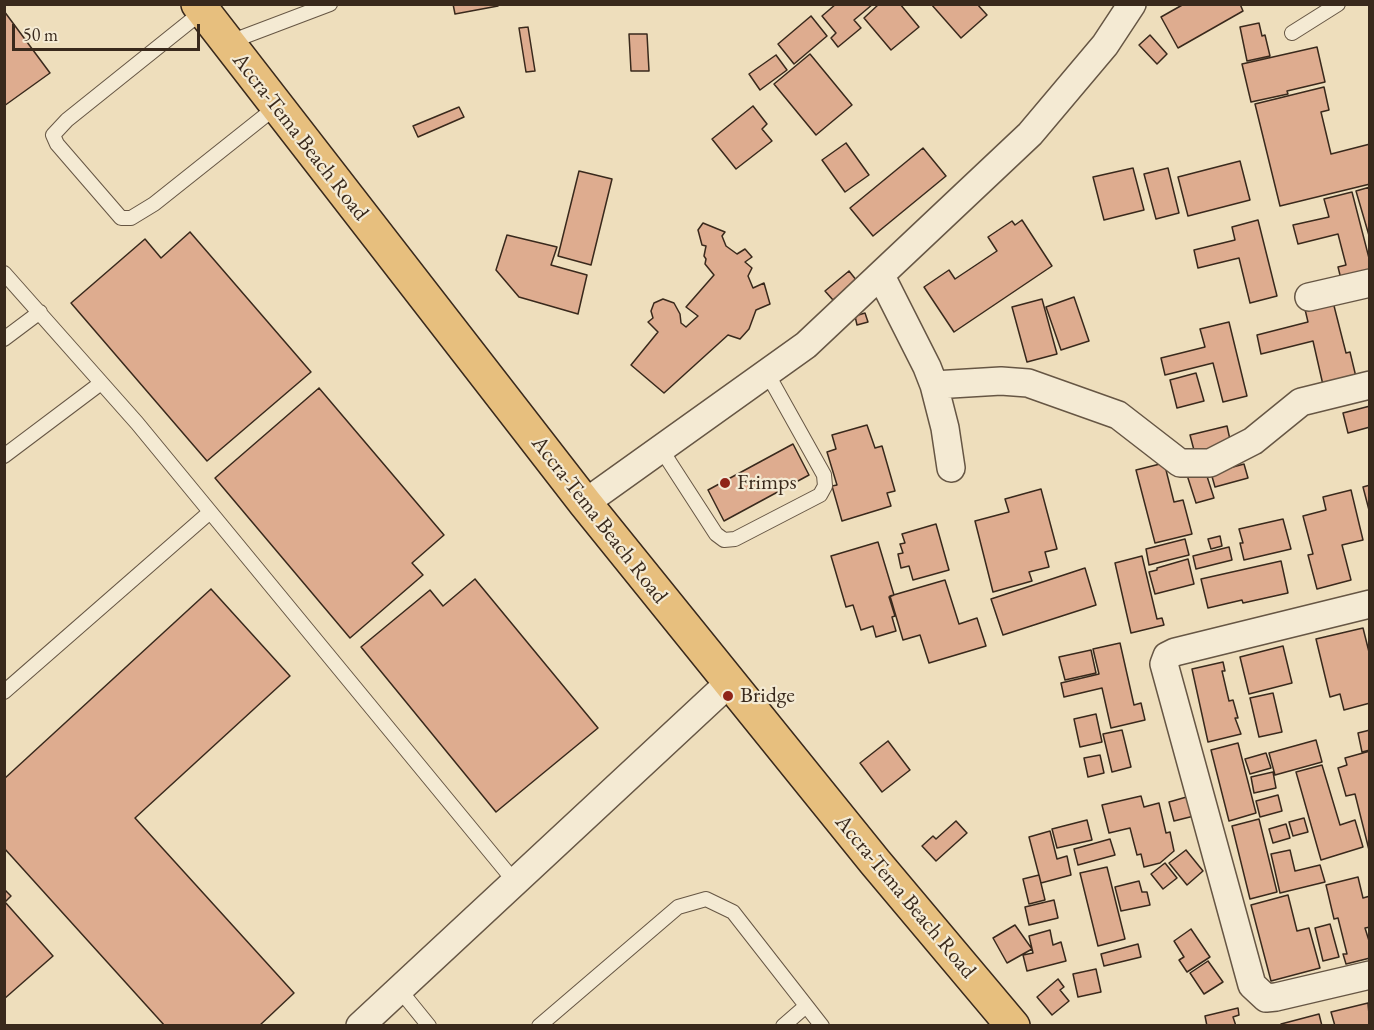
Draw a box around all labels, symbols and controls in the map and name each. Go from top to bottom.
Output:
scale bar [15,12,202,50]
text: 50 m [23,23,58,46]
street label: Accra-Tema Beach Road [226,48,374,226]
street label: Accra-Tema Beach Road [525,431,673,609]
place label: Frimps [737,470,797,496]
marker: Frimps [718,476,732,490]
place label: Bridge [740,683,795,709]
marker: Bridge [721,689,735,703]
street label: Accra-Tema Beach Road [829,810,981,984]

